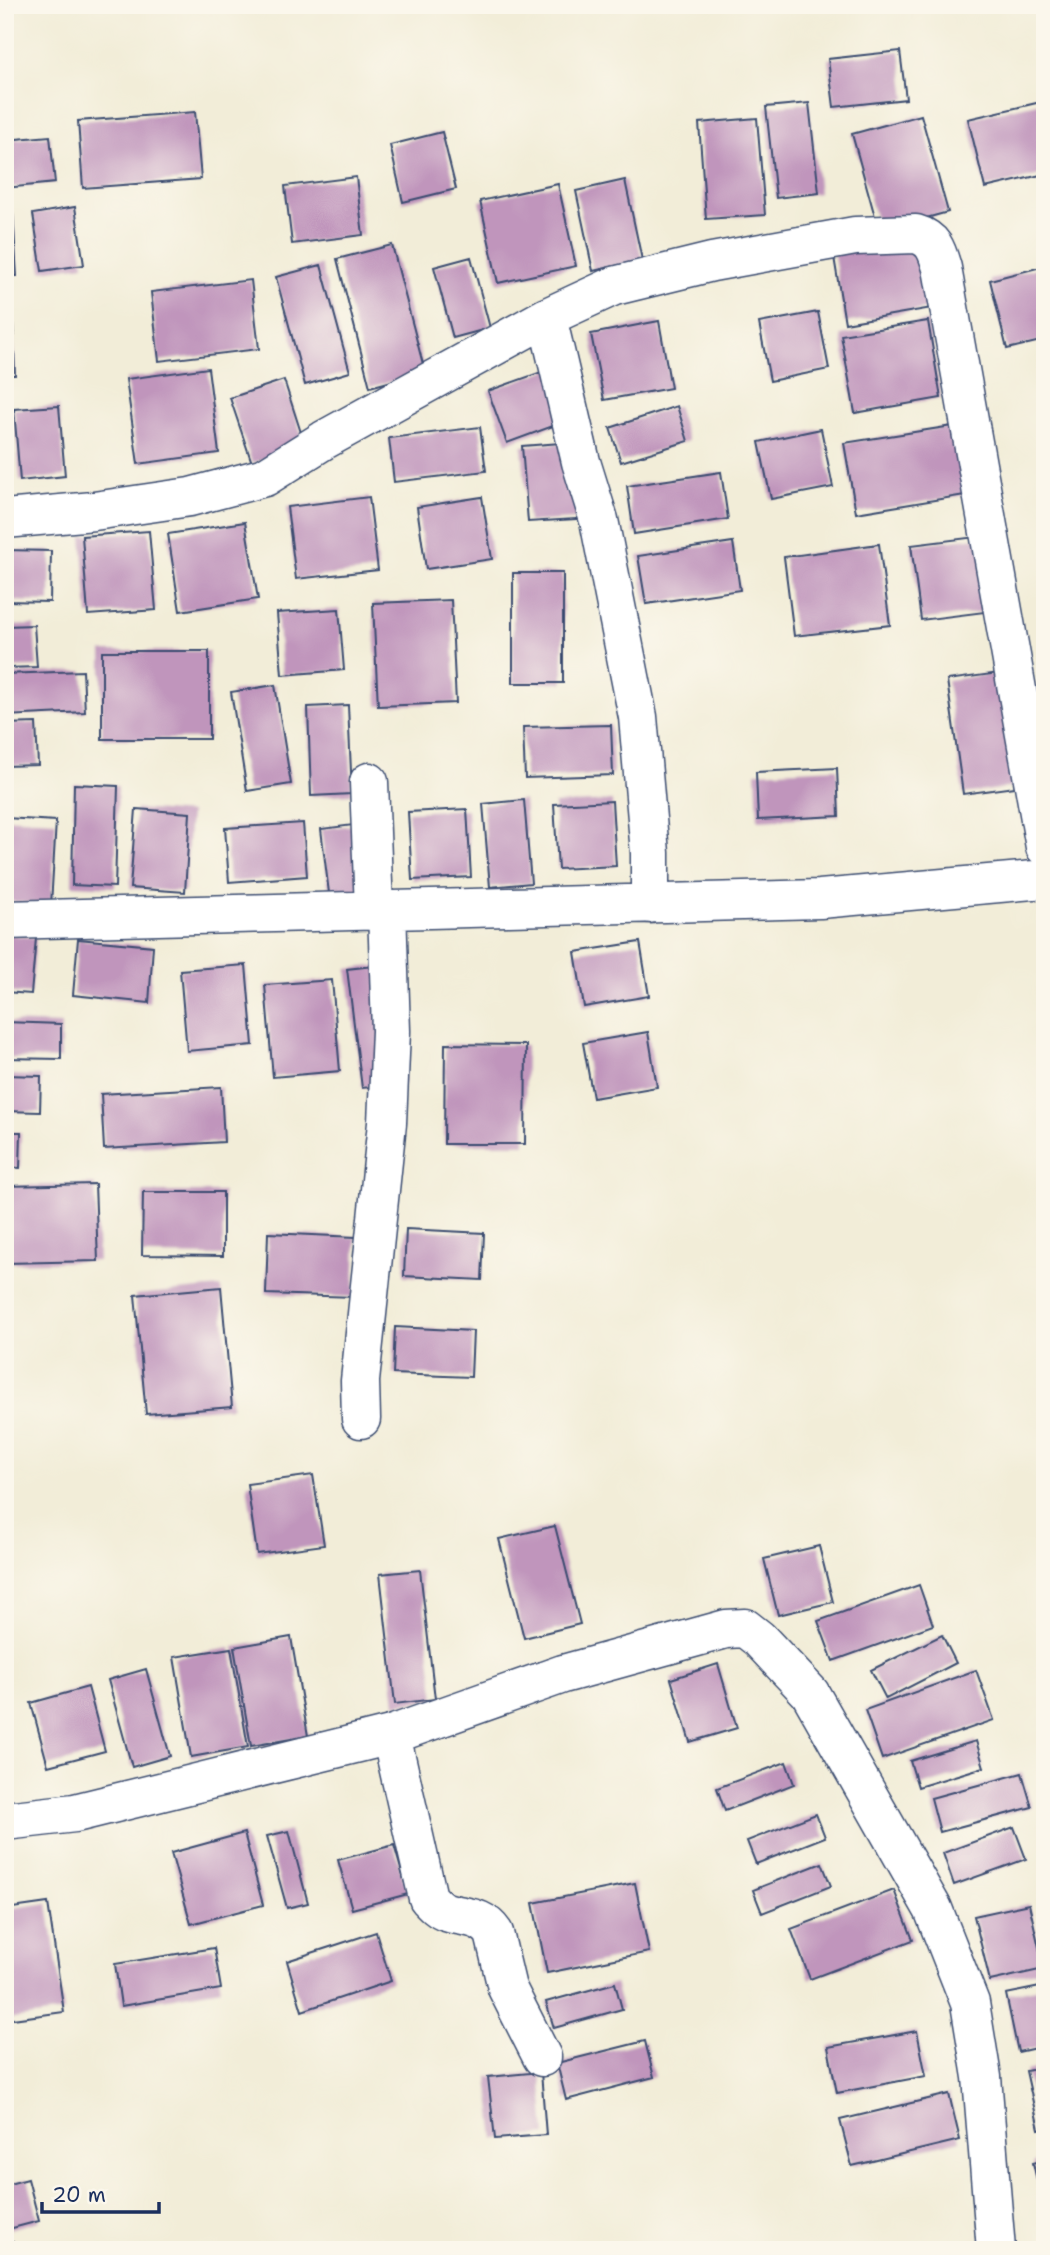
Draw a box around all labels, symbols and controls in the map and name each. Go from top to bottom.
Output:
scale bar [42,2171,159,2215]
text: 20 m [52,2181,106,2209]

